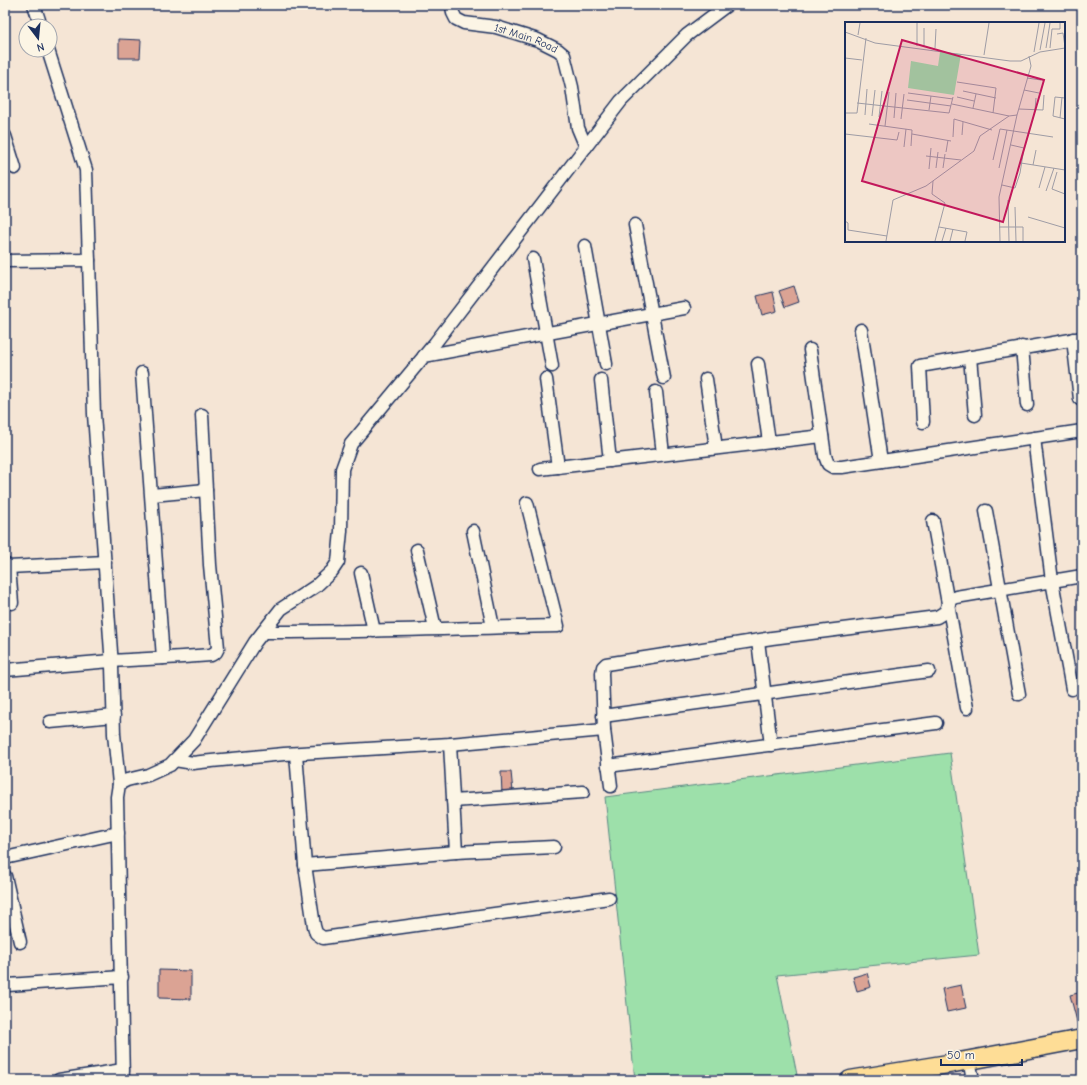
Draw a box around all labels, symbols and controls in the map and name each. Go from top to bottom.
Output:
north arrow [18,18,58,58]
street label: 1st Main Road [493,21,560,56]
inset map [845,22,1065,242]
text: N [35,40,46,54]
scale bar [941,1041,1022,1067]
text: 50 m [947,1048,975,1062]

